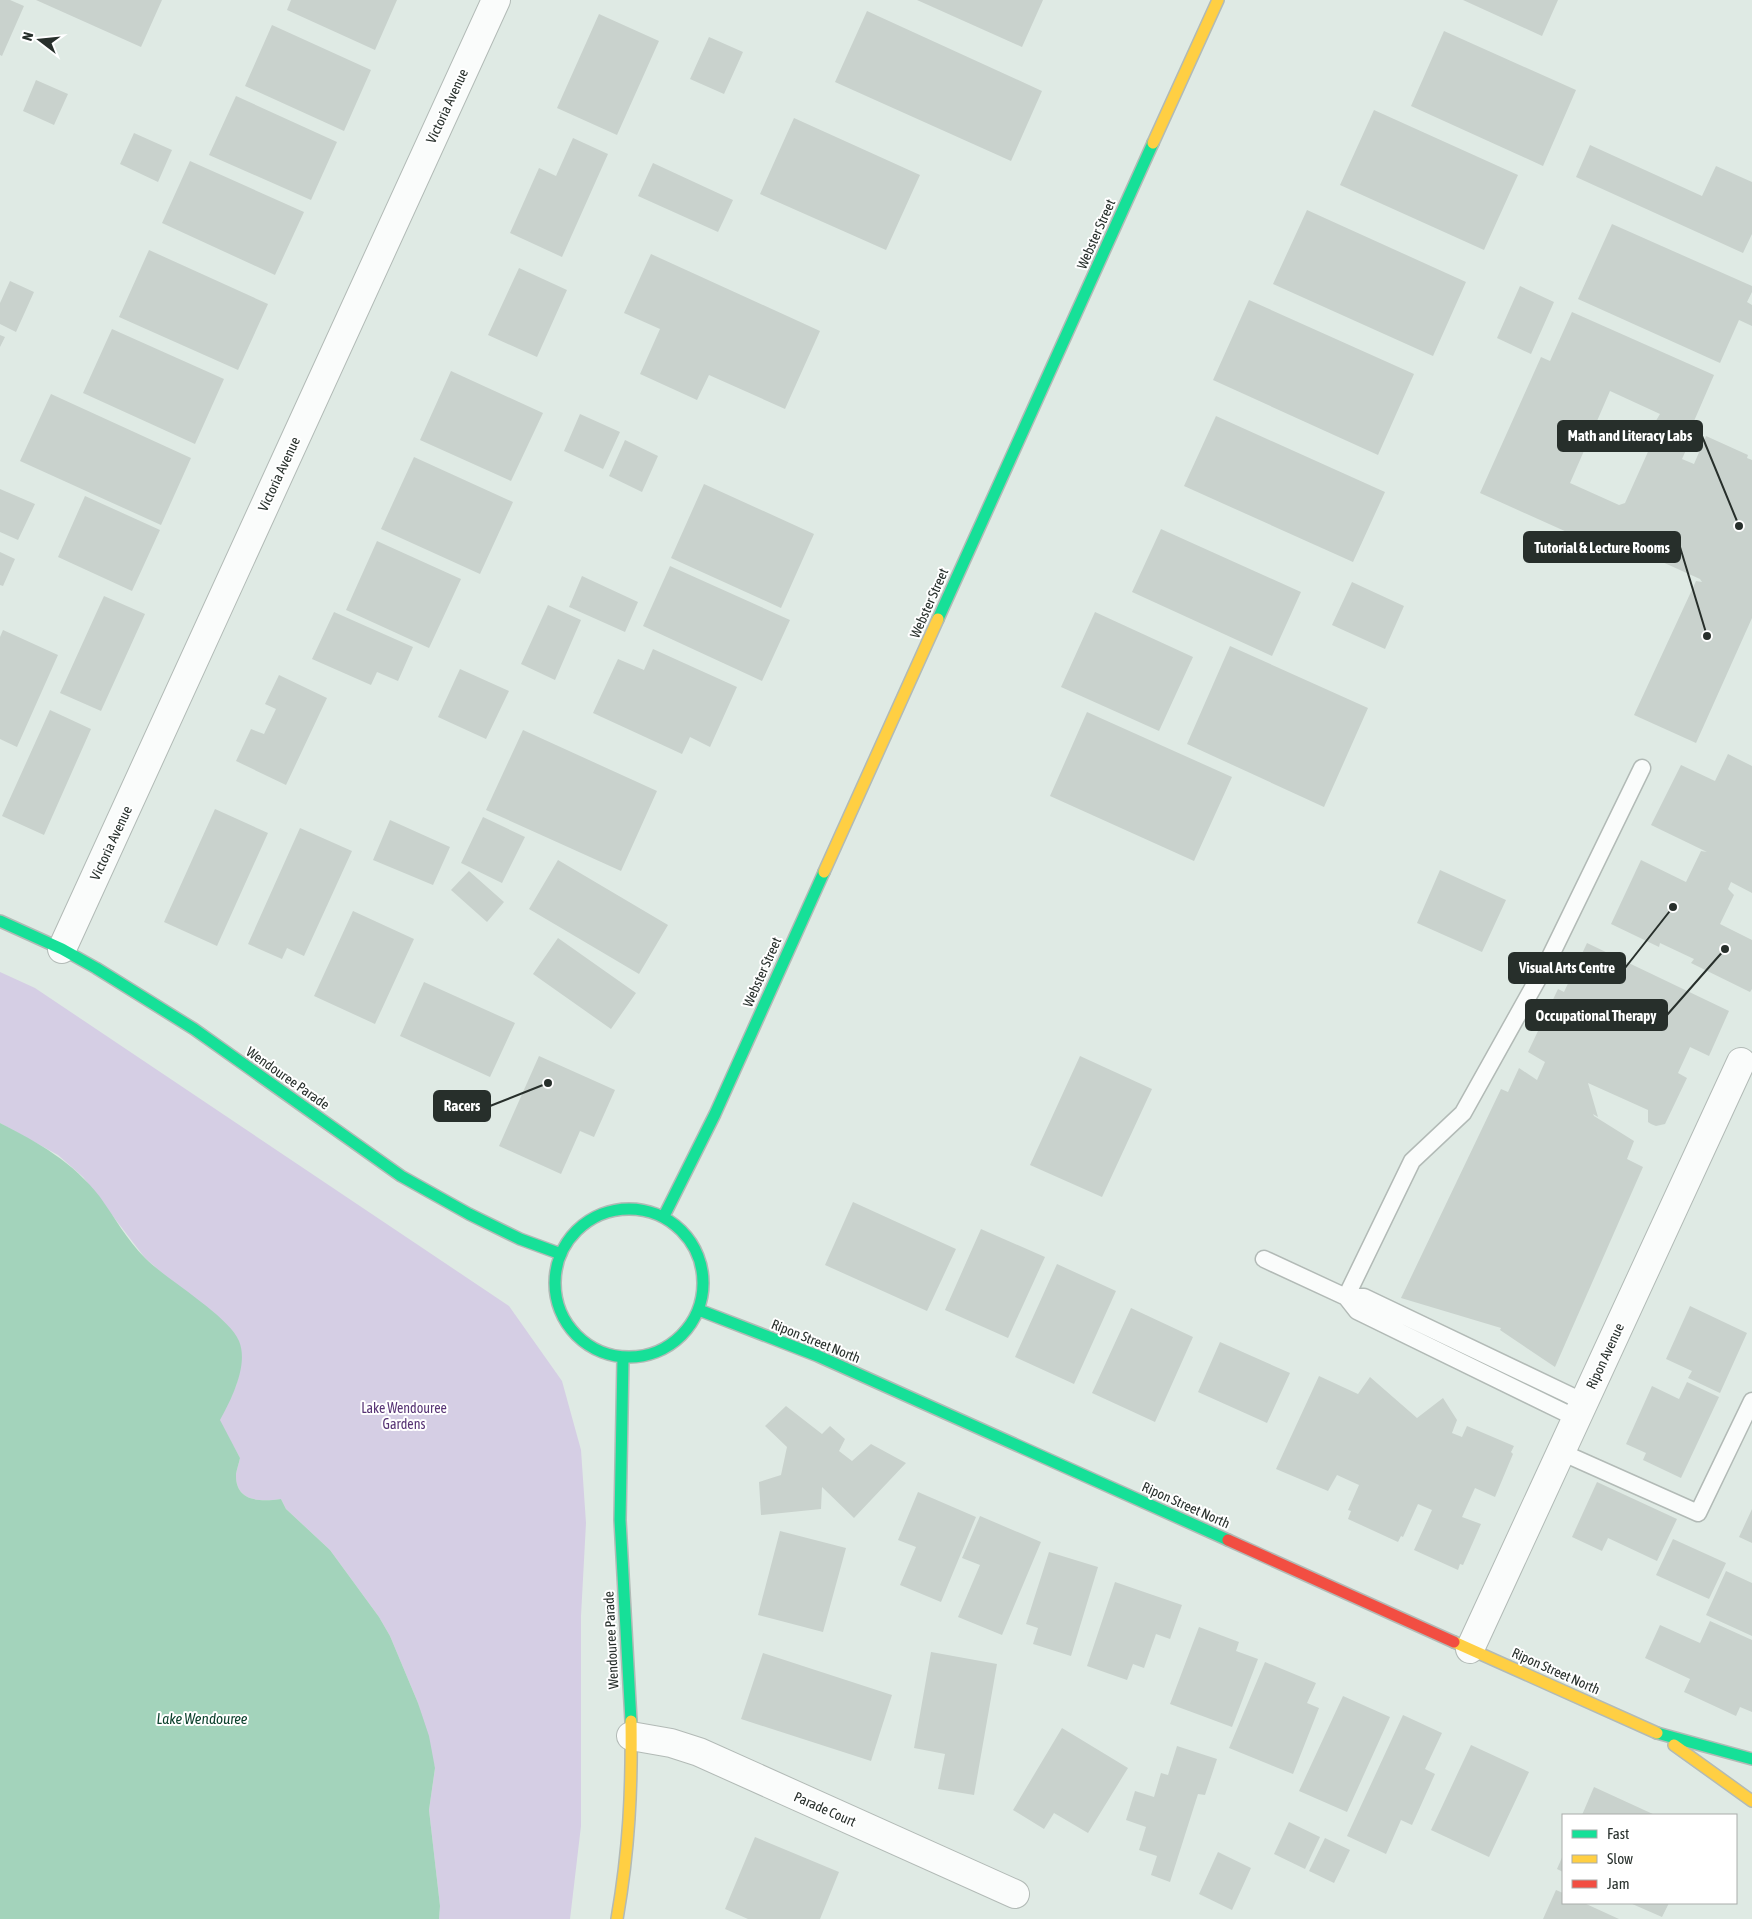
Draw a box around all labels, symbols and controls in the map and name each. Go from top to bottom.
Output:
north arrow [15,15,65,65]
text: N [19,30,36,43]
street label: Victoria Avenue [423,66,471,146]
street label: Webster Street [1074,197,1118,271]
callout: Math and Literacy Labs [1558,421,1702,451]
text: Math and Literacy Labs [1568,427,1693,444]
street label: Victoria Avenue [255,434,303,514]
callout: Tutorial & Lecture Rooms [1524,532,1680,562]
text: Tutorial & Lecture Rooms [1534,539,1671,556]
street label: Webster Street [907,566,951,640]
street label: Victoria Avenue [87,803,135,883]
street label: Webster Street [740,935,784,1009]
callout: Visual Arts Centre [1509,953,1625,983]
text: Visual Arts Centre [1518,959,1615,976]
callout: Occupational Therapy [1526,1000,1667,1030]
text: Occupational Therapy [1536,1007,1657,1024]
street label: Wendouree Parade [243,1043,333,1113]
callout: Racers [434,1091,490,1121]
text: Racers [444,1097,481,1114]
street label: Ripon Street North [769,1316,863,1366]
street label: Ripon Avenue [1583,1320,1627,1392]
park label: Lake Wendouree Gardens [361,1400,447,1432]
street label: Ripon Street North [1140,1478,1232,1532]
street label: Wendouree Parade [600,1591,622,1689]
street label: Ripon Street North [1510,1644,1602,1698]
water label: Lake Wendouree [156,1710,248,1727]
street label: Parade Court [792,1788,858,1830]
legend [1562,1814,1737,1904]
text: Fast [1607,1825,1629,1842]
text: Slow [1607,1850,1633,1867]
text: Jam [1607,1875,1630,1892]

